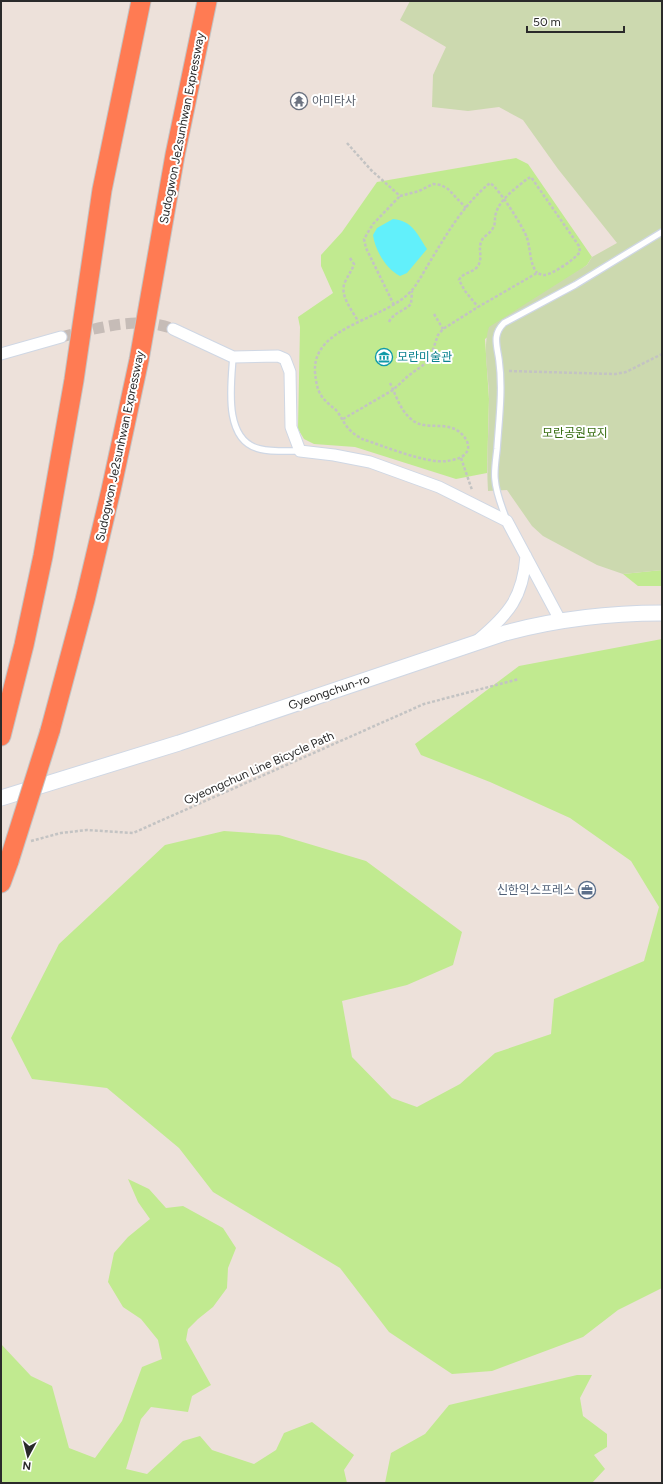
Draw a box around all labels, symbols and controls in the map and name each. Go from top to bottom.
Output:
scale bar [527,8,624,34]
text: 50 m [533,15,561,29]
street label: Sudogwon Je2sunhwan Expressway [157,31,208,225]
temple icon: 아미타사 [289,91,309,111]
place label: 아미타사 [312,94,356,108]
museum icon: 모란미술관 [374,347,394,367]
street label: Sudogwon Je2sunhwan Expressway [93,349,147,543]
place label: 모란미술관 [397,350,452,364]
park label: 모란공원묘지 [542,426,608,440]
street label: Gyeongchun-ro [286,672,372,712]
street label: Gyeongchun Line Bicycle Path [182,728,336,807]
office icon: 신한익스프레스 [577,880,597,900]
place label: 신한익스프레스 [497,883,574,897]
north arrow [8,1436,48,1476]
text: N [22,1458,32,1472]

